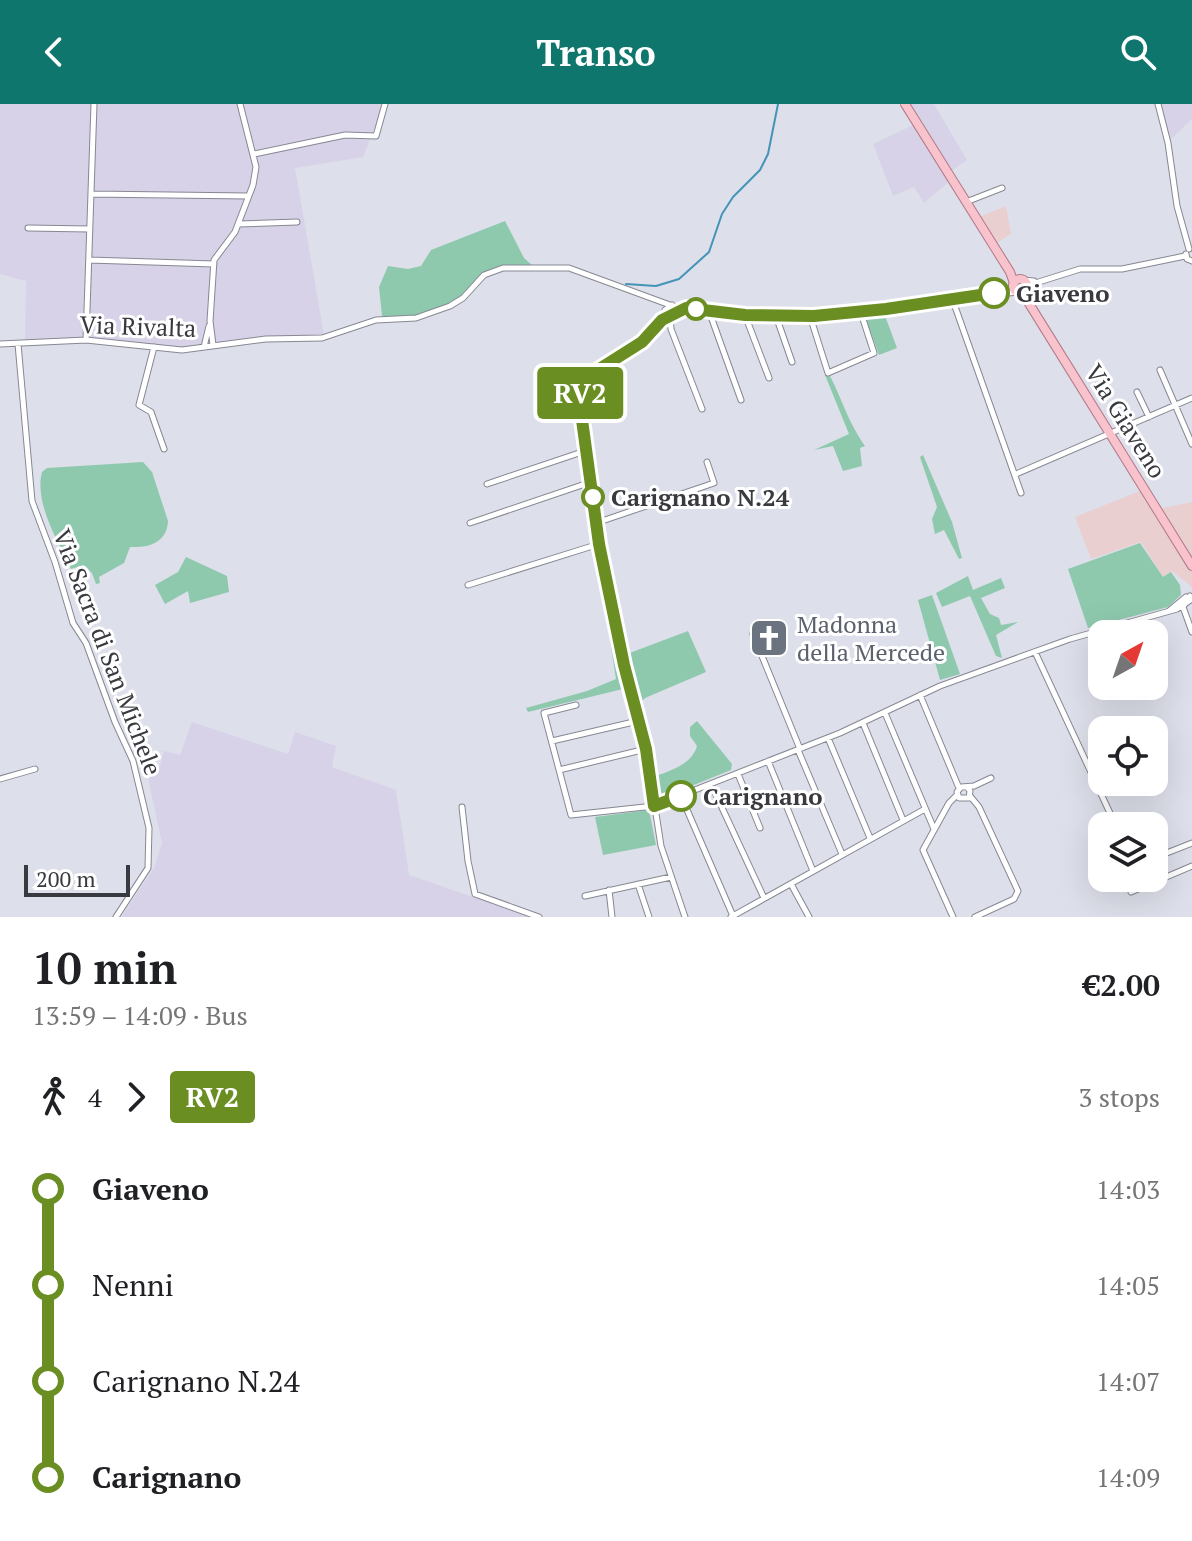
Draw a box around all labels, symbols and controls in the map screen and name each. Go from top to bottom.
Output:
text: Transo [536,29,656,76]
icon: back [32,30,76,74]
icon: search [1116,30,1160,74]
place label: Giaveno [1016,277,1110,309]
marker: Giaveno [979,278,1009,308]
unlabelled marker [685,298,707,320]
street label: Via Rivalta [79,308,197,344]
street label: Via Giaveno [1078,358,1174,484]
line badge: RV2 [534,367,626,419]
text: RV2 [553,374,607,411]
place label: Carignano N.24 [611,481,790,513]
marker: Carignano N.24 [582,486,604,508]
street label: Via Sacra di San Michele [46,524,170,780]
place label: Madonna della Mercede [797,608,945,668]
church icon: Madonna della Mercede [748,617,790,659]
north arrow [1088,620,1168,700]
map controls [1088,620,1168,892]
button: locate [1088,716,1168,796]
place label: Carignano [703,780,822,812]
marker: Carignano [666,781,696,811]
button: layers [1088,812,1168,892]
scale bar [24,861,130,897]
text: 200 m [36,864,96,893]
text: 10 min [32,938,177,997]
text: €2.00 [1083,965,1160,1005]
text: 13:59 – 14:09 · Bus [32,998,248,1032]
icon: walk [32,1075,76,1119]
icon: forward [114,1075,158,1119]
text: RV2 [186,1078,239,1115]
text: 4 [88,1080,102,1114]
text: 3 stops [1079,1080,1160,1114]
text: Giaveno [92,1169,209,1209]
text: 14:03 [1096,1172,1160,1206]
text: Nenni [92,1265,174,1305]
text: 14:05 [1096,1268,1160,1302]
text: Carignano N.24 [92,1361,300,1401]
text: 14:07 [1096,1364,1160,1398]
text: Carignano [92,1457,241,1497]
text: 14:09 [1096,1460,1160,1494]

